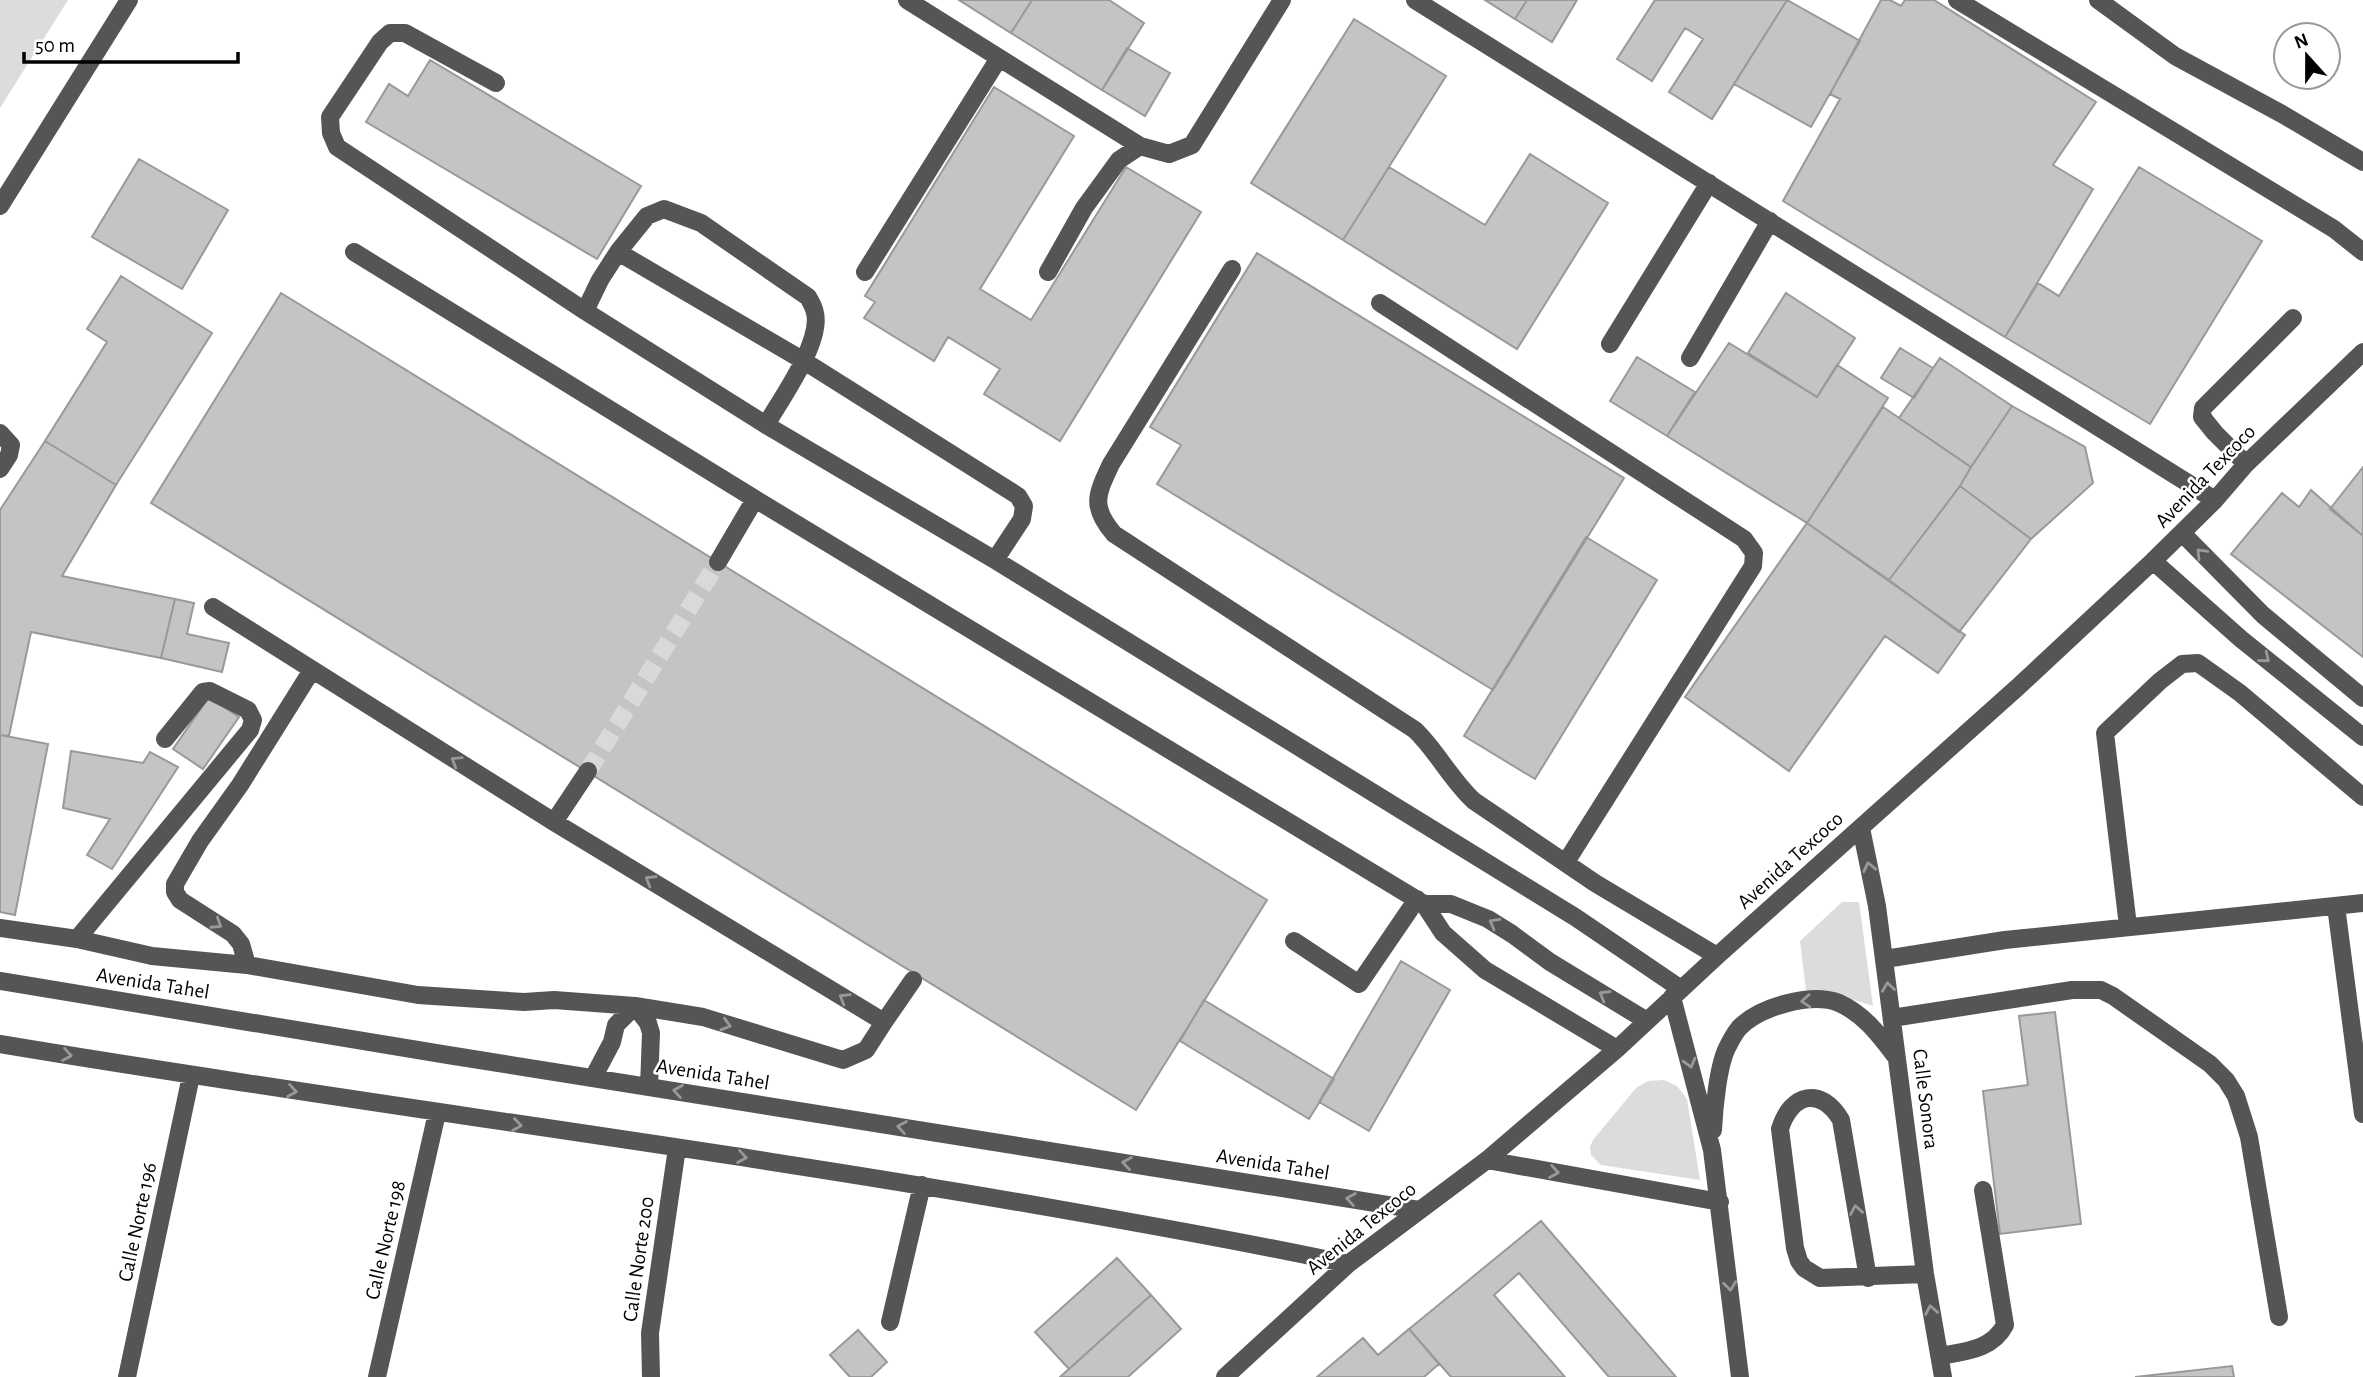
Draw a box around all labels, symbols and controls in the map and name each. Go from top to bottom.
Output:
scale bar [24,21,238,65]
north arrow [2272,21,2342,91]
text: N [2292,30,2311,53]
text: 50 m [35,35,75,56]
street label: Avenida Texcoco [2151,421,2260,532]
one-way arrow [2197,548,2209,561]
one-way arrow [2256,650,2269,662]
one-way arrow [451,756,464,769]
street label: Avenida Texcoco [1733,808,1847,913]
one-way arrow [1862,861,1877,873]
one-way arrow [644,876,657,889]
one-way arrow [209,916,222,928]
one-way arrow [1488,918,1501,931]
street label: Avenida Tahel [95,964,211,1003]
one-way arrow [1881,981,1896,993]
one-way arrow [1599,990,1612,1003]
one-way arrow [839,993,852,1006]
one-way arrow [1800,993,1811,1008]
one-way arrow [719,1016,731,1031]
one-way arrow [61,1047,73,1062]
street label: Calle Sonora [1909,1048,1942,1151]
street label: Avenida Tahel [655,1055,771,1094]
one-way arrow [1681,1057,1696,1069]
one-way arrow [286,1083,298,1098]
one-way arrow [672,1084,683,1099]
one-way arrow [511,1117,523,1132]
one-way arrow [896,1120,908,1135]
street label: Avenida Tahel [1215,1145,1331,1184]
one-way arrow [736,1150,748,1165]
one-way arrow [1121,1156,1133,1171]
street label: Calle Norte 196 [115,1161,160,1284]
one-way arrow [1548,1164,1560,1179]
street label: Avenida Texcoco [1303,1178,1420,1279]
street label: Calle Norte 198 [362,1179,409,1302]
one-way arrow [1346,1192,1357,1207]
street label: Calle Norte 200 [619,1195,658,1323]
one-way arrow [1849,1204,1864,1216]
one-way arrow [1722,1281,1737,1292]
one-way arrow [1925,1304,1940,1316]

